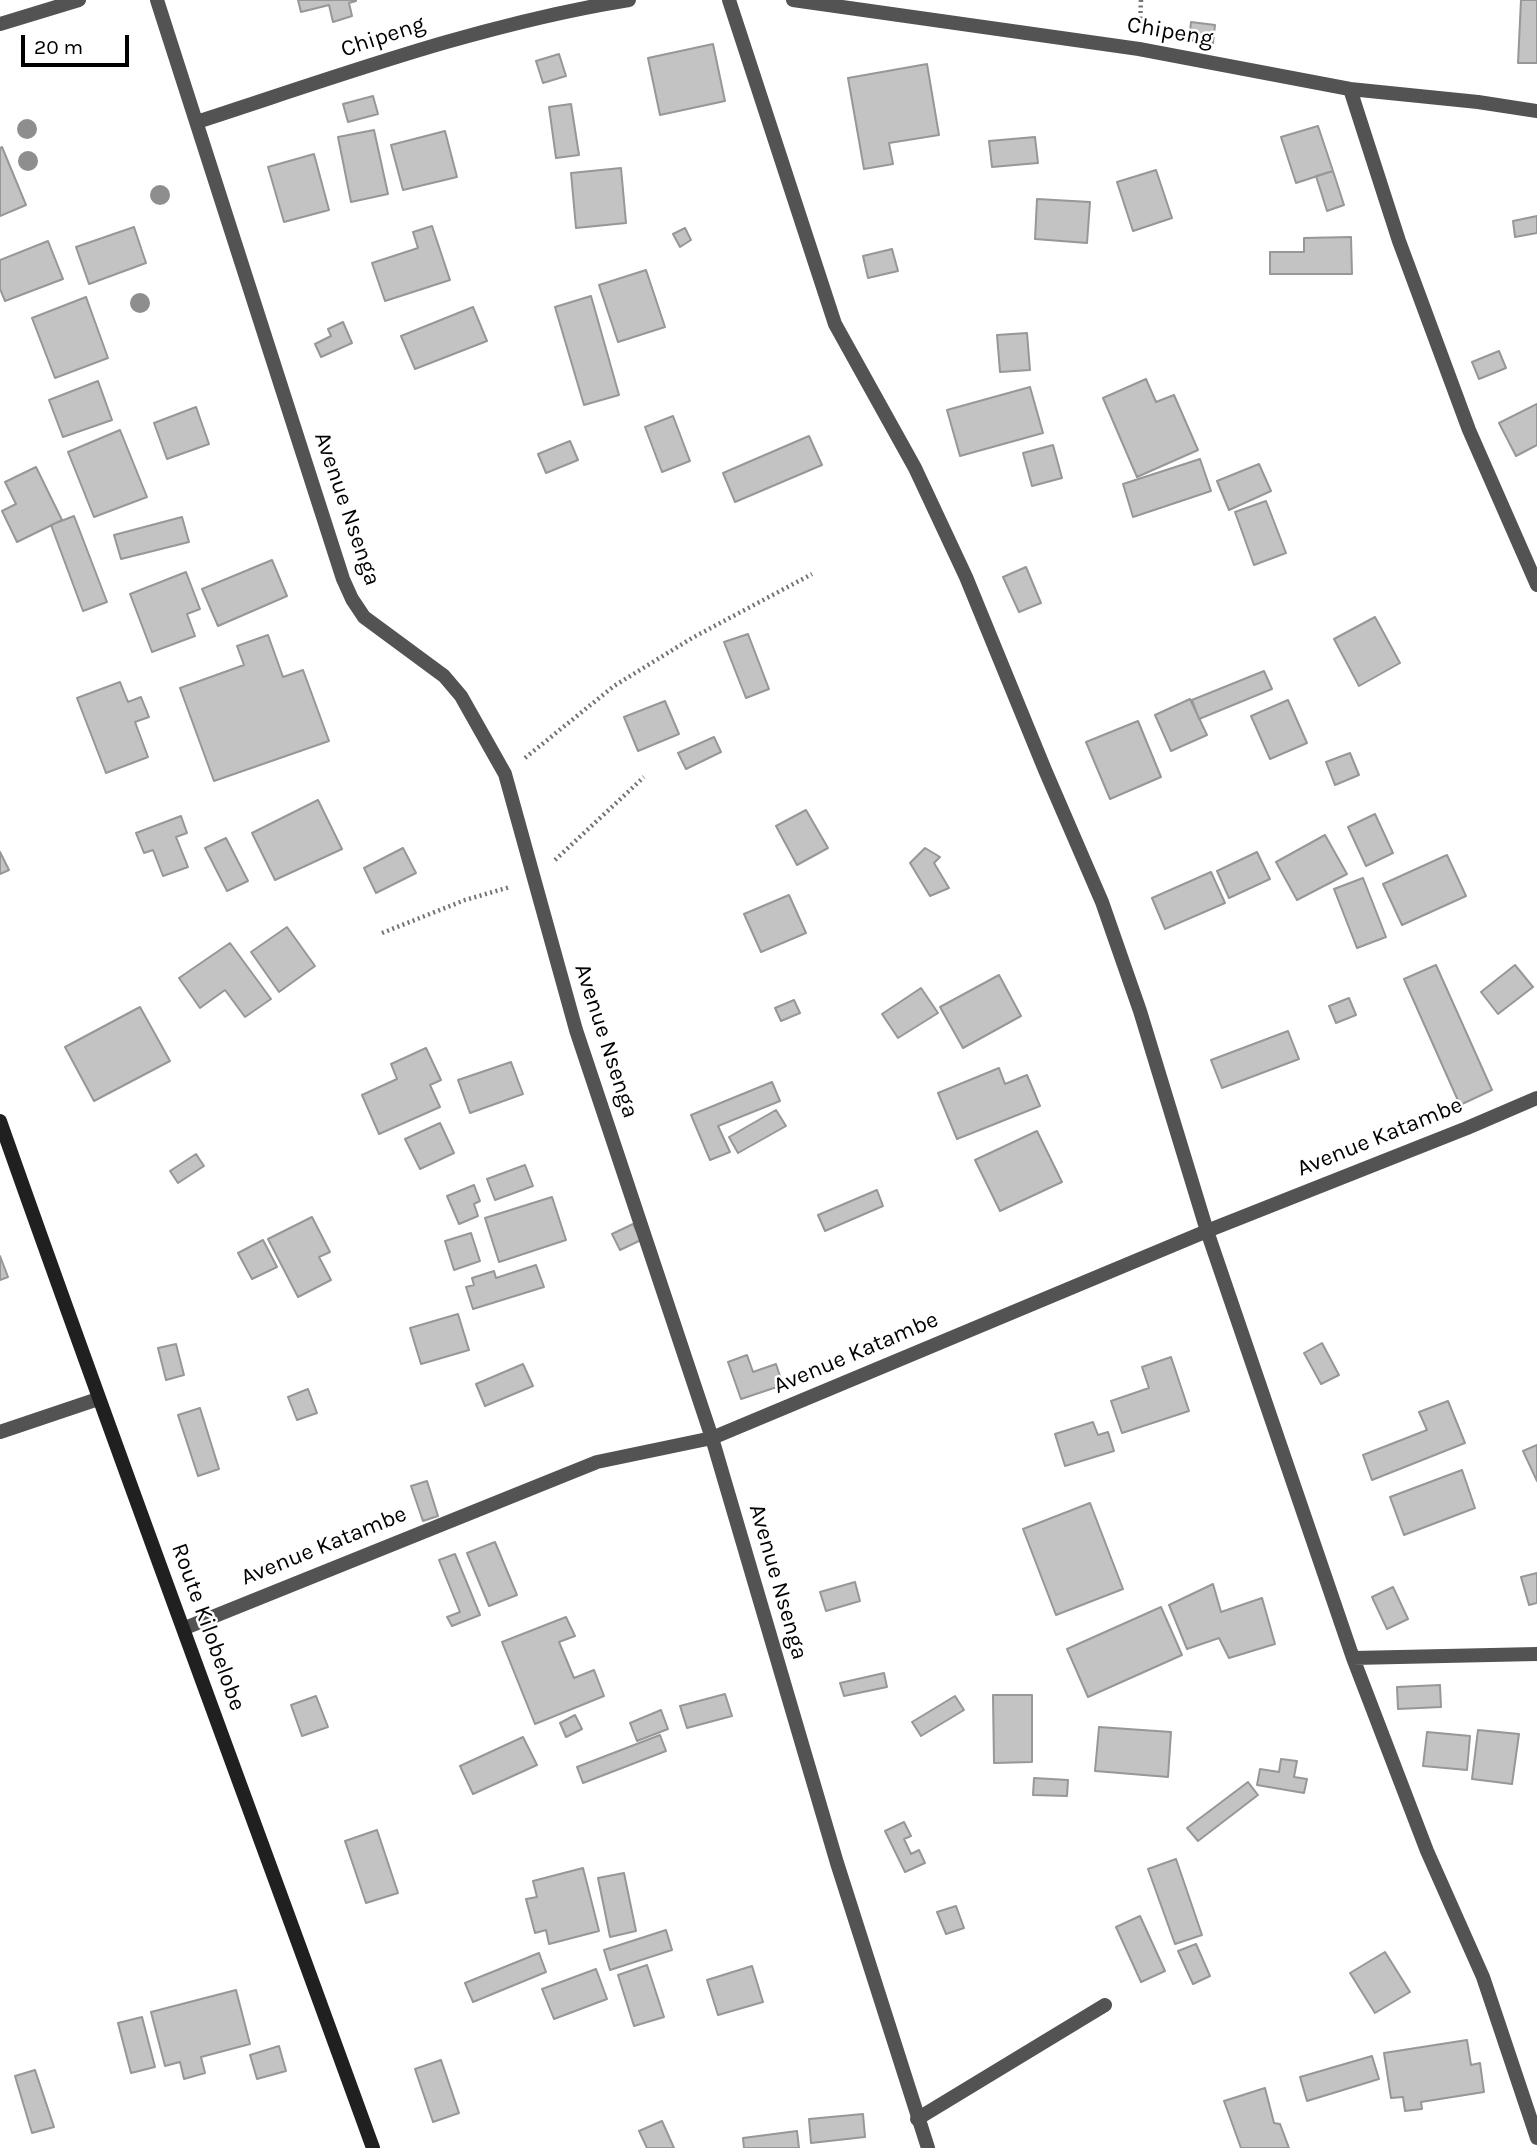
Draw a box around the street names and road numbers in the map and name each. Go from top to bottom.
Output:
street label: Chipeng [337,10,429,64]
street label: Chipeng [1125,11,1215,53]
street label: Avenue Nsenga [308,429,386,589]
street label: Avenue Nsenga [568,961,644,1121]
street label: Avenue Katambe [1293,1091,1467,1183]
street label: Avenue Katambe [770,1306,942,1400]
street label: Avenue Katambe [237,1500,411,1592]
street label: Avenue Nsenga [743,1501,813,1663]
street label: Route Kilobelobe [165,1539,251,1715]

